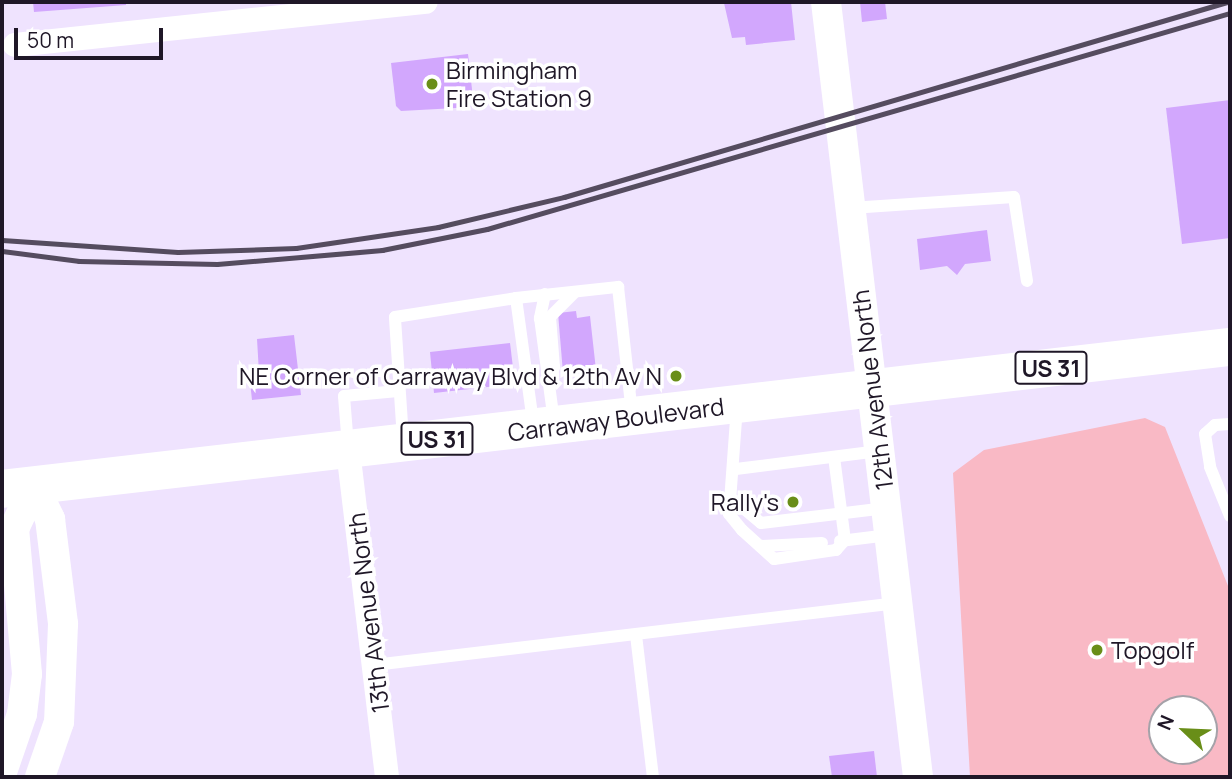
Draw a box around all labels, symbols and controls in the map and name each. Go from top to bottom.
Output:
scale bar [18,14,166,58]
text: 50 m [27,26,74,54]
place label: Birmingham Fire Station 9 [446,56,592,112]
marker: Birmingham Fire Station 9 [424,76,440,92]
street label: 12th Avenue North [845,288,899,492]
road number: US 31 [1014,348,1088,388]
place label: NE Corner of Carraway Blvd & 12th Av N [239,362,662,390]
marker: NE Corner of Carraway Blvd & 12th Av N [668,368,684,384]
street label: Carraway Boulevard [506,391,726,447]
road number: US 31 [400,420,474,458]
place label: Rally's [711,488,779,516]
marker: Rally's [785,494,801,510]
street label: 13th Avenue North [341,511,395,715]
place label: Topgolf [1111,636,1194,664]
marker: Topgolf [1089,642,1105,658]
north arrow [1148,695,1218,765]
text: N [1151,711,1180,734]

